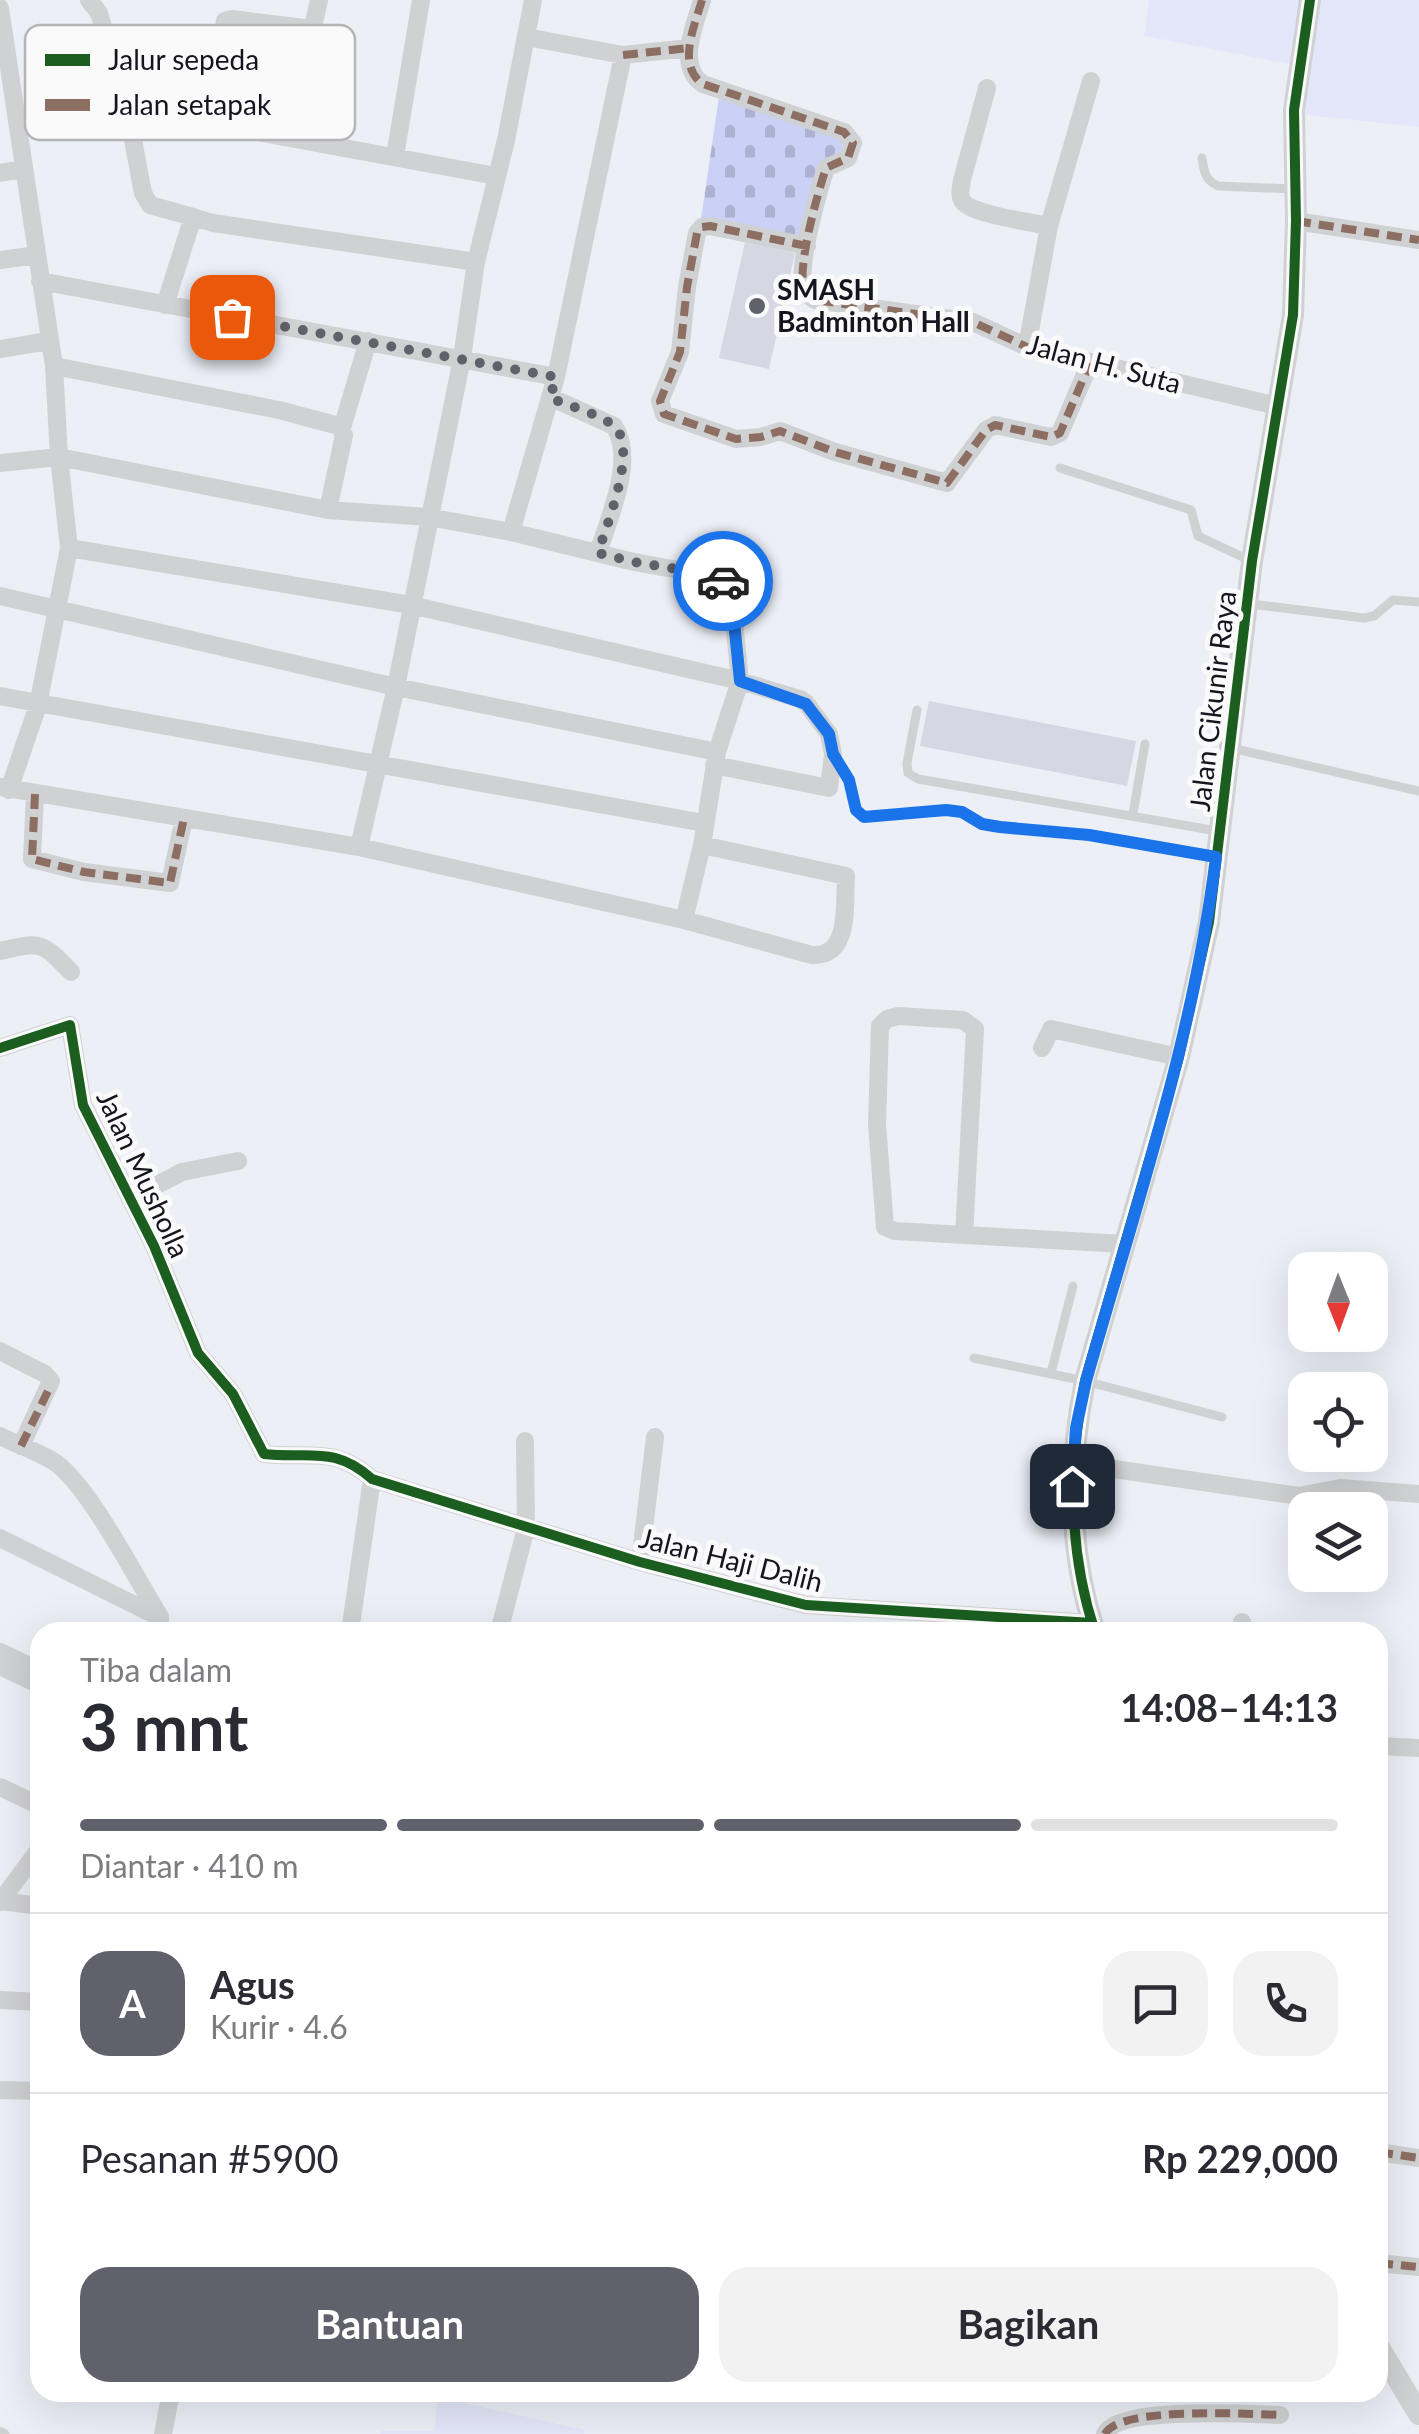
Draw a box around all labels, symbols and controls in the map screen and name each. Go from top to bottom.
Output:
legend [25,25,355,140]
text: Jalur sepeda [108,42,259,76]
text: Jalan setapak [108,87,272,121]
place label: SMASH Badminton Hall [777,272,970,338]
pin [190,275,275,360]
icon: bag [205,290,260,345]
marker: SMASH Badminton Hall [746,295,768,317]
street label: Jalan H. Suta [1023,326,1185,400]
courier [673,531,773,631]
icon: car [696,554,751,609]
street label: Jalan Cikunir Raya [1182,589,1242,813]
street label: Jalan Musholla [90,1085,197,1263]
north arrow [1288,1252,1388,1352]
map controls [1288,1252,1388,1592]
button: locate [1288,1372,1388,1472]
pin [1030,1444,1115,1529]
icon: home [1045,1459,1100,1514]
button: layers [1288,1492,1388,1592]
street label: Jalan Haji Dalih [636,1520,826,1598]
text: Tiba dalam [80,1650,232,1689]
text: 14:08–14:13 [1120,1684,1338,1730]
text: 3 mnt [80,1687,248,1765]
text: Diantar · 410 m [80,1846,298,1885]
button: chat [1103,1951,1208,2056]
button: phone [1233,1951,1338,2056]
text: Agus [210,1961,295,2007]
text: A [119,1980,146,2026]
text: Kurir · 4.6 [210,2007,348,2046]
text: Pesanan #5900 [80,2135,338,2181]
text: Rp 229,000 [1142,2135,1338,2181]
button: Bantuan [80,2267,699,2382]
button: Bagikan [719,2267,1338,2382]

